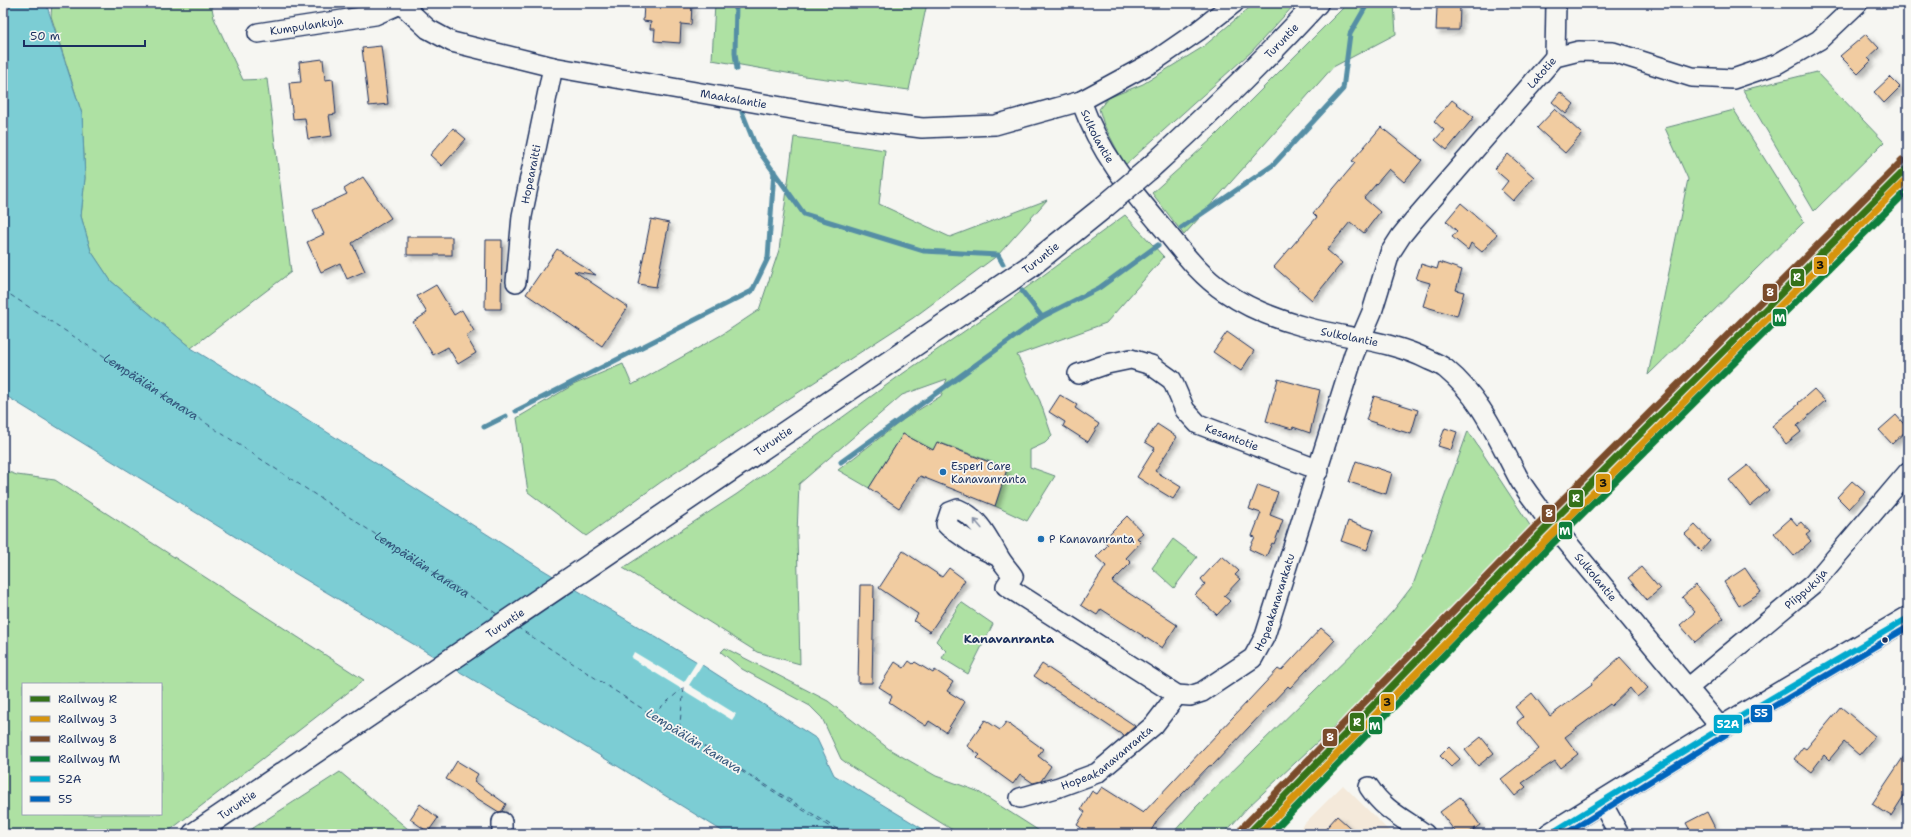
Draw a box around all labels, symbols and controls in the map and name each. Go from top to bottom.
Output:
street label: Kumpulankuja [269,13,344,39]
street label: Turuntie [1261,20,1302,62]
scale bar [24,22,145,48]
text: 50 m [30,28,60,44]
street label: Latotie [1524,54,1560,92]
street label: Maakalantie [699,86,768,112]
street label: Sulkolantie [1077,107,1117,166]
street label: Hopearaitti [518,143,545,205]
street label: Turuntie [1019,239,1062,278]
line badge: 3 [1813,256,1828,275]
text: 3 [1816,258,1824,273]
line badge: R [1790,268,1805,287]
text: R [1793,270,1801,285]
line badge: 8 [1762,283,1778,302]
text: 8 [1766,285,1774,300]
line badge: M [1772,308,1787,327]
text: M [1774,311,1786,326]
street label: Sulkolantie [1319,324,1380,350]
water label: Lempäälän kanava [100,350,202,424]
street label: Kesantotie [1203,420,1261,454]
street label: Turuntie [751,423,796,460]
place label: Esperi Care Kanavanranta [951,459,1026,487]
marker: Esperi Care Kanavanranta [938,467,948,477]
line badge: 3 [1595,473,1611,493]
text: 3 [1599,476,1607,491]
line badge: R [1568,489,1584,508]
text: R [1572,491,1580,506]
line badge: 8 [1541,504,1556,523]
text: 8 [1545,506,1553,521]
one-way arrow [974,519,983,529]
line badge: M [1558,521,1573,540]
text: M [1559,524,1571,539]
water label: Lempäälän kanava [371,528,473,602]
place label: P Kanavanranta [1049,532,1135,547]
marker: P Kanavanranta [1036,534,1046,544]
street label: Sulkolantie [1571,550,1620,605]
street label: Hopeakanavankatu [1251,552,1299,654]
street label: Piippukuja [1781,566,1831,613]
street label: Turuntie [483,605,528,642]
district label: Kanavanranta [964,631,1055,647]
unlabelled marker [1880,635,1890,645]
legend [22,683,162,815]
text: Railway R [58,691,117,707]
line badge: 3 [1380,693,1395,712]
text: 3 [1383,695,1391,710]
line badge: 55 [1750,704,1773,723]
water label: Lempäälän kanava [643,705,745,777]
text: 55 [1754,706,1768,721]
text: Railway 3 [58,711,117,727]
line badge: R [1349,712,1365,732]
line badge: 52A [1713,714,1743,734]
text: R [1353,715,1361,730]
line badge: M [1368,716,1383,735]
text: 52A [1717,717,1740,732]
text: M [1369,719,1381,734]
street label: Hopeakanavanranta [1059,722,1156,794]
line badge: 8 [1322,728,1338,747]
text: 8 [1326,730,1334,745]
text: Railway 8 [58,731,117,747]
text: Railway M [58,751,121,767]
text: 52A [58,771,82,787]
street label: Turuntie [215,787,260,824]
text: 55 [58,791,72,807]

